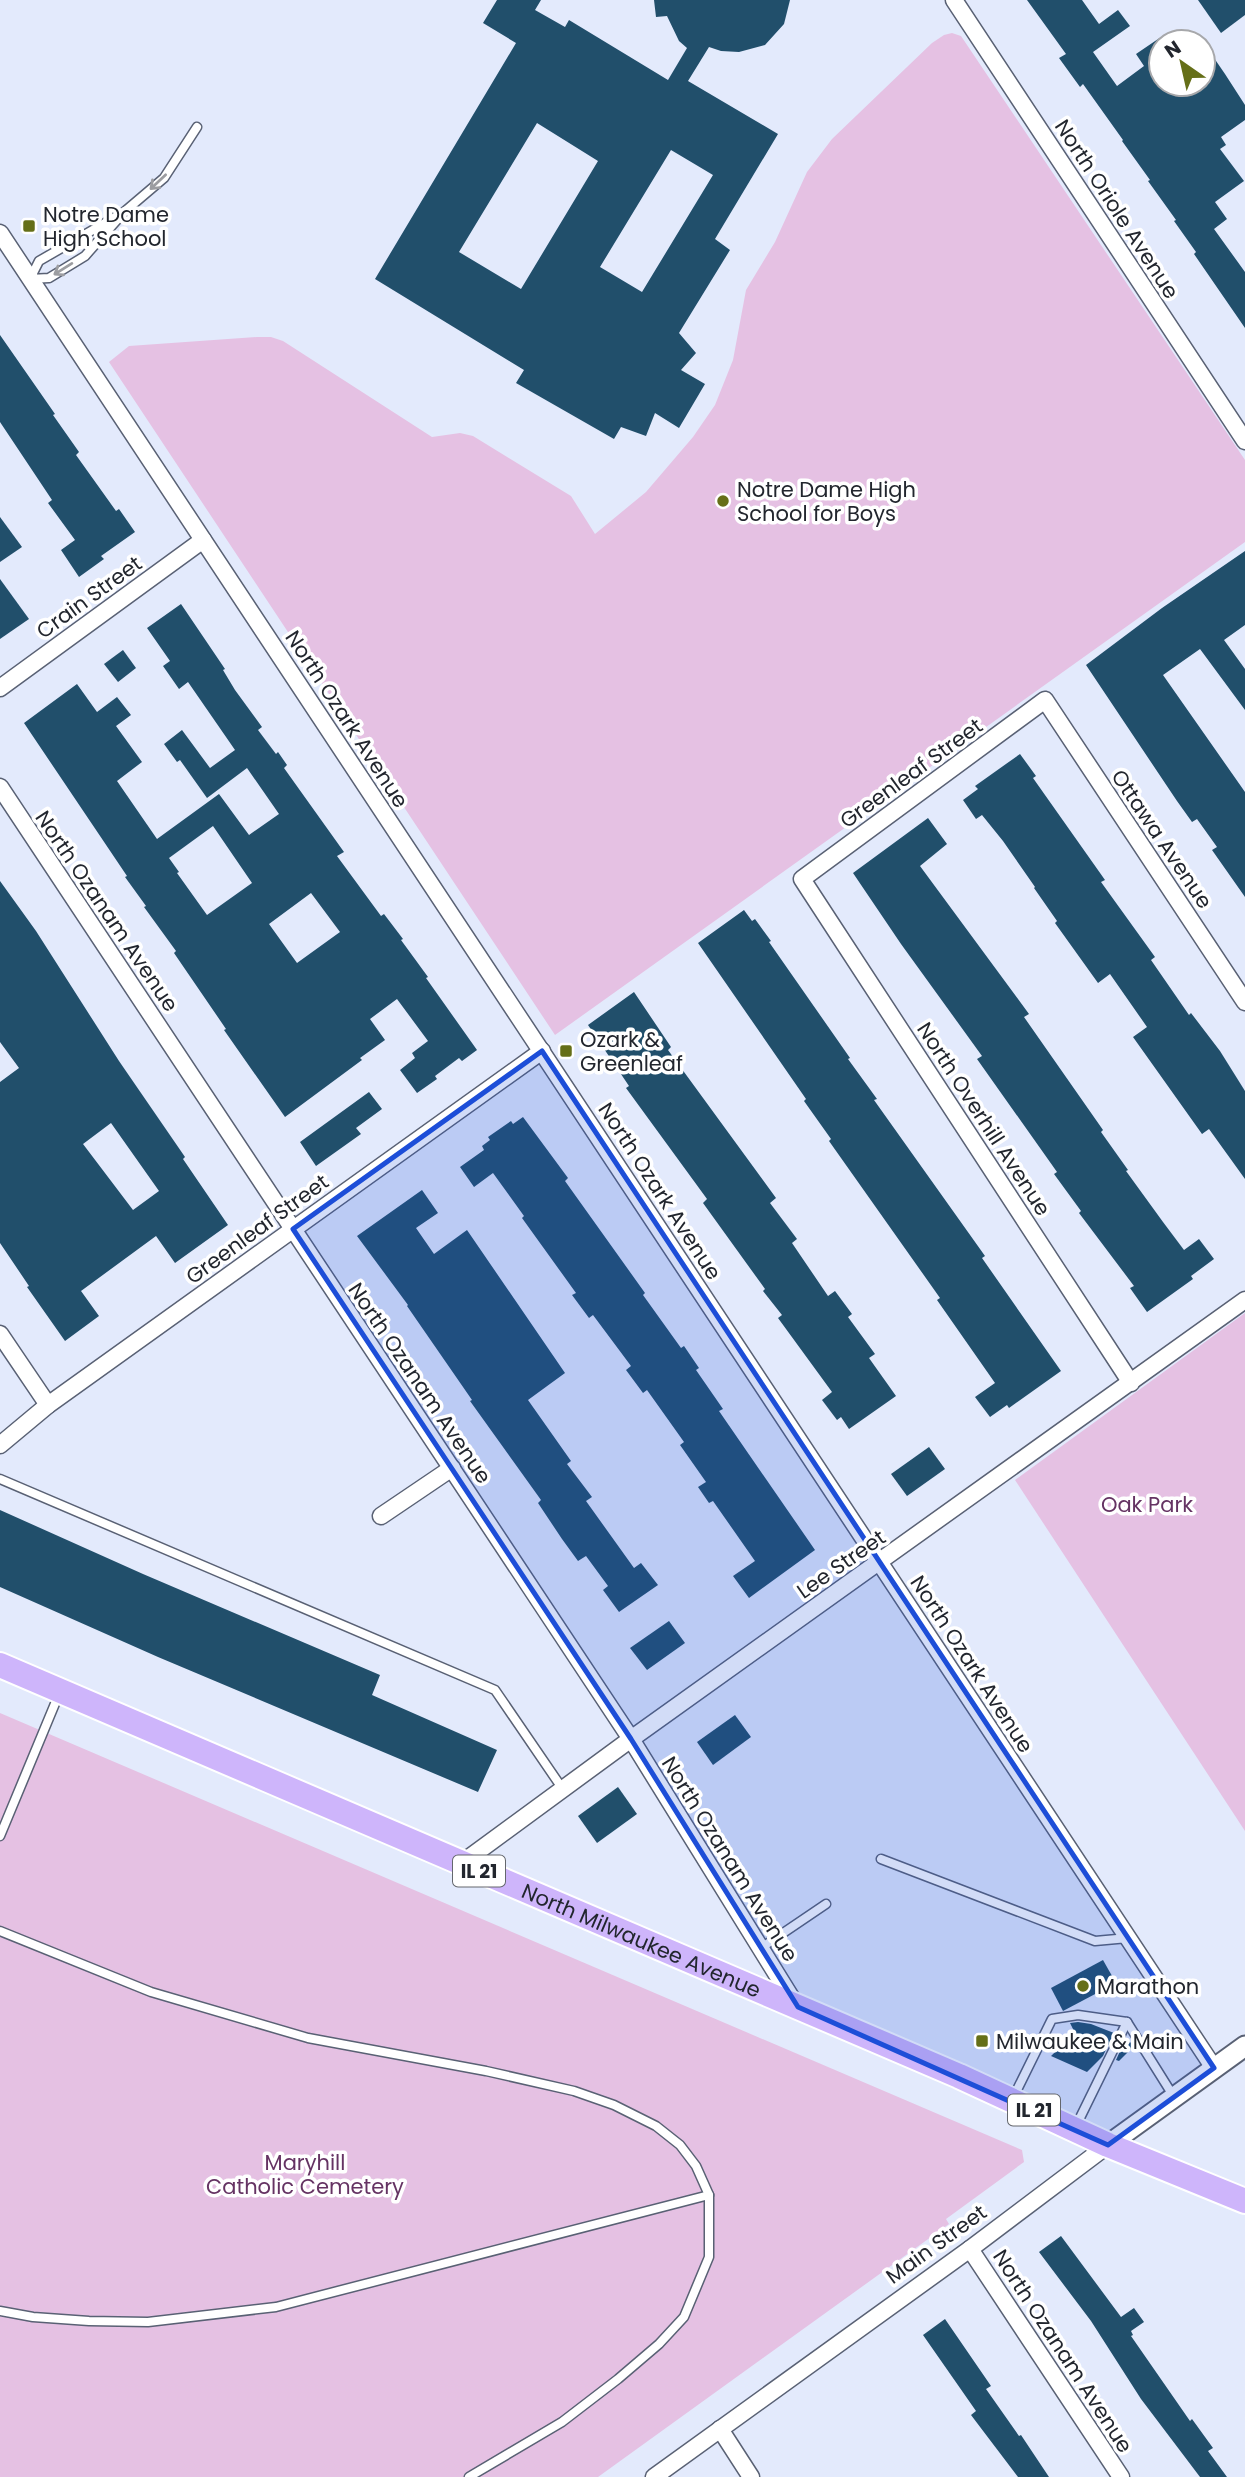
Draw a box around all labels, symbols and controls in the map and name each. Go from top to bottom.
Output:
north arrow [1147,28,1217,98]
text: N [1159,34,1186,65]
street label: North Oriole Avenue [1048,114,1186,304]
one-way arrow [150,174,167,191]
place label: Notre Dame High School [43,200,169,253]
marker: Notre Dame High School [21,218,37,234]
one-way arrow [54,263,74,277]
place label: Notre Dame High School for Boys [737,475,916,528]
marker: Notre Dame High School for Boys [715,493,731,509]
street label: Crain Street [30,549,148,645]
street label: North Ozark Avenue [279,625,415,813]
street label: Greenleaf Street [834,711,988,835]
street label: Ottawa Avenue [1105,764,1219,914]
street label: North Ozanam Avenue [29,805,185,1017]
street label: North Overhill Avenue [910,1017,1058,1221]
place label: Ozark & Greenleaf [580,1025,683,1078]
marker: Ozark & Greenleaf [558,1043,574,1059]
street label: North Ozark Avenue [592,1097,728,1285]
street label: Greenleaf Street [180,1167,334,1291]
street label: North Ozanam Avenue [342,1277,498,1489]
park label: Oak Park [1101,1490,1193,1519]
street label: Lee Street [791,1523,891,1605]
street label: North Ozark Avenue [904,1570,1040,1758]
street label: North Ozanam Avenue [655,1751,805,1967]
road number: IL 21 [453,1856,505,1886]
street label: North Milwaukee Avenue [518,1876,766,2004]
place label: Marathon [1097,1972,1199,2001]
marker: Marathon [1075,1978,1091,1994]
place label: Milwaukee & Main [996,2027,1184,2056]
marker: Milwaukee & Main [974,2033,990,2049]
road number: IL 21 [1008,2094,1060,2126]
park label: Maryhill Catholic Cemetery [206,2148,404,2201]
street label: Main Street [880,2198,992,2290]
street label: North Ozanam Avenue [986,2244,1140,2458]

